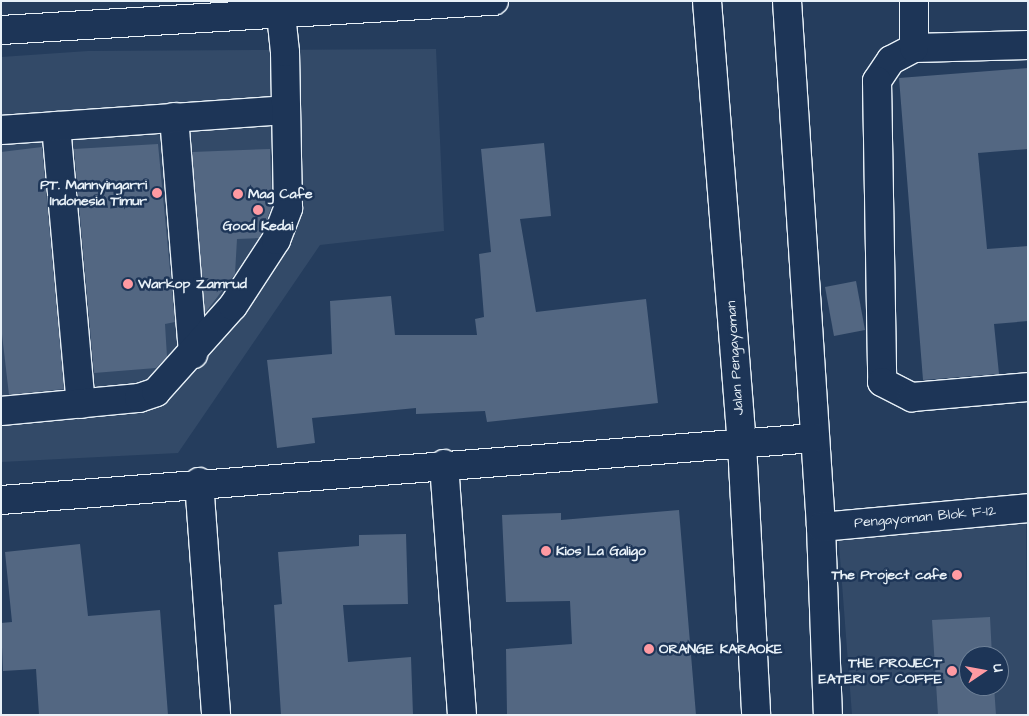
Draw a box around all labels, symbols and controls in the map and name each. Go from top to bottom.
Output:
place label: PT. Mannyingarri Indonesia Timur [40,177,147,210]
place label: Mag Cafe [248,186,312,202]
marker: PT. Mannyingarri Indonesia Timur [151,187,163,199]
marker: Mag Cafe [232,188,244,200]
marker: Good Kedai [252,204,264,216]
place label: Good Kedai [223,218,293,234]
place label: Warkop Zamrud [138,276,247,292]
marker: Warkop Zamrud [122,278,134,290]
street label: Jalan Pengayoman [723,300,747,416]
street label: Pengayoman Blok F-12 [853,502,997,532]
place label: Kios La Galigo [556,543,646,559]
marker: Kios La Galigo [540,545,552,557]
place label: The Project cafe [832,567,947,583]
marker: The Project cafe [951,569,963,581]
place label: ORANGE KARAOKE [659,641,782,657]
marker: ORANGE KARAOKE [643,643,655,655]
north arrow [959,646,1009,696]
place label: THE PROJECT EATERI OF COFFE [818,655,942,688]
text: U [987,662,1008,674]
marker: THE PROJECT EATERI OF COFFE [946,665,958,677]

